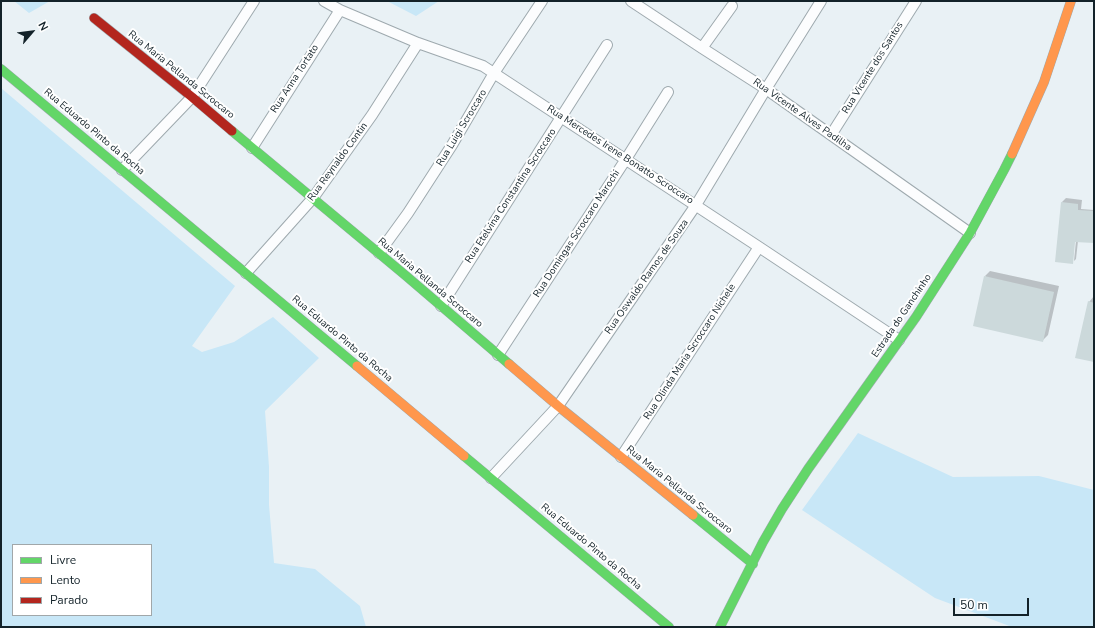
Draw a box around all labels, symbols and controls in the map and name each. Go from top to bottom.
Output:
north arrow [12,12,52,52]
text: N [34,19,52,33]
street label: Rua Vicente dos Santos [840,20,906,116]
street label: Rua Maria Pellanda Scroccaro [125,28,237,122]
street label: Rua Anna Tortato [268,43,322,115]
street label: Rua Vicente Alves Padilha [750,76,854,154]
street label: Rua Eduardo Pinto da Rocha [41,86,147,178]
street label: Rua Luigi Scroccaro [434,87,490,169]
street label: Rua Mercedes Irene Bonatto Scroccaro [544,103,696,207]
street label: Rua Reynaldo Contin [305,120,371,204]
street label: Rua Etelvina Constantina Scroccaro [463,126,559,266]
street label: Rua Domingas Scroccaro Marochi [531,168,623,300]
street label: Rua Oswaldo Ramos de Souza [603,217,691,337]
street label: Rua Maria Pellanda Scroccaro [375,236,485,330]
street label: Estrada do Ganchinho [870,272,934,360]
street label: Rua Olinda Maria Scroccaro Nichele [642,282,738,422]
street label: Rua Eduardo Pinto da Rocha [289,293,395,385]
street label: Rua Maria Pellanda Scroccaro [623,443,735,537]
street label: Rua Eduardo Pinto da Rocha [538,501,644,593]
legend [12,544,152,616]
text: Livre [50,552,76,568]
text: Lento [50,572,80,588]
scale bar [955,590,1031,616]
text: Parado [50,592,88,608]
text: 50 m [960,597,988,613]

